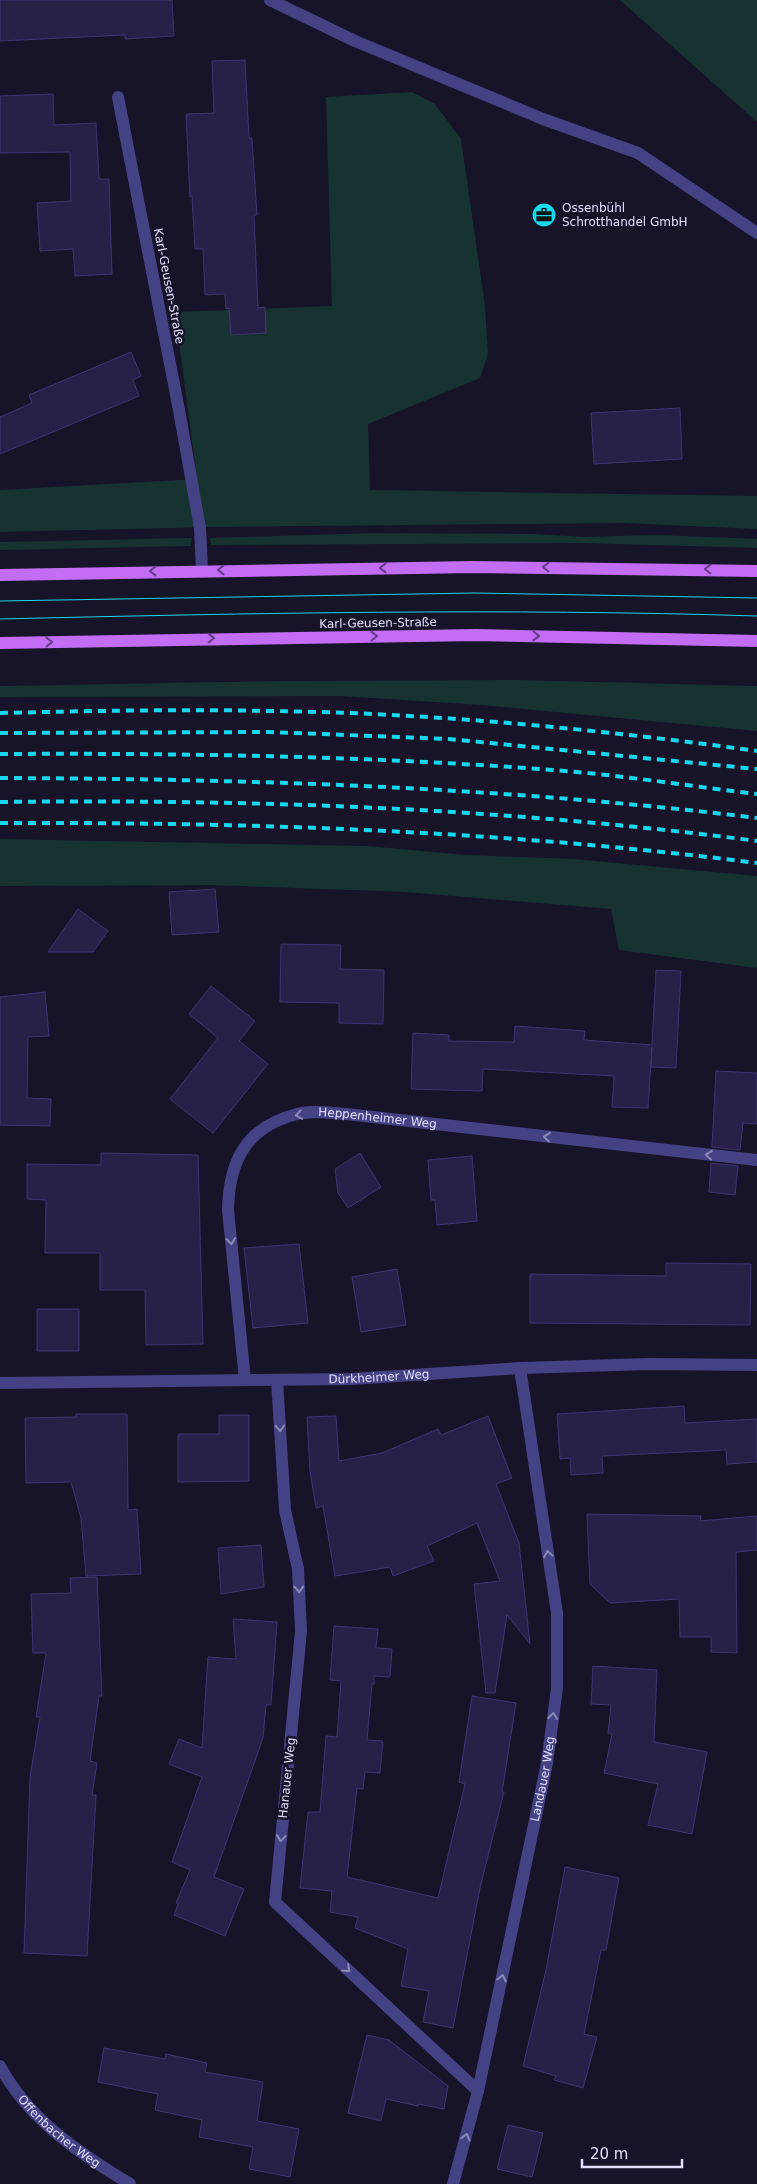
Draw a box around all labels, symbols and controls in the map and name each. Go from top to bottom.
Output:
place label: Ossenbühl Schrotthandel GmbH [562,201,688,229]
office icon: Ossenbühl Schrotthandel GmbH [531,202,557,228]
street label: Karl-Geusen-Straße [151,227,187,345]
one-way arrow [379,562,387,573]
one-way arrow [542,562,550,572]
one-way arrow [217,564,225,575]
one-way arrow [704,564,712,574]
one-way arrow [149,566,156,576]
street label: Karl-Geusen-Straße [319,615,437,631]
one-way arrow [370,631,378,641]
one-way arrow [532,631,540,641]
one-way arrow [208,633,215,643]
one-way arrow [45,637,53,647]
street label: Heppenheimer Weg [318,1105,437,1131]
one-way arrow [294,1109,303,1119]
one-way arrow [543,1132,551,1143]
one-way arrow [704,1150,712,1161]
one-way arrow [225,1237,236,1245]
street label: Dürkheimer Weg [328,1367,430,1386]
one-way arrow [274,1425,285,1433]
one-way arrow [543,1550,554,1558]
one-way arrow [294,1586,304,1593]
one-way arrow [547,1712,558,1720]
street label: Landauer Weg [528,1735,557,1823]
street label: Hanauer Weg [276,1737,298,1819]
one-way arrow [276,1834,287,1842]
one-way arrow [341,1963,350,1972]
one-way arrow [496,1974,506,1983]
street label: Offenbacher Weg [15,2092,103,2170]
one-way arrow [460,2133,470,2141]
scale bar [582,2136,682,2168]
text: 20 m [590,2145,628,2163]

